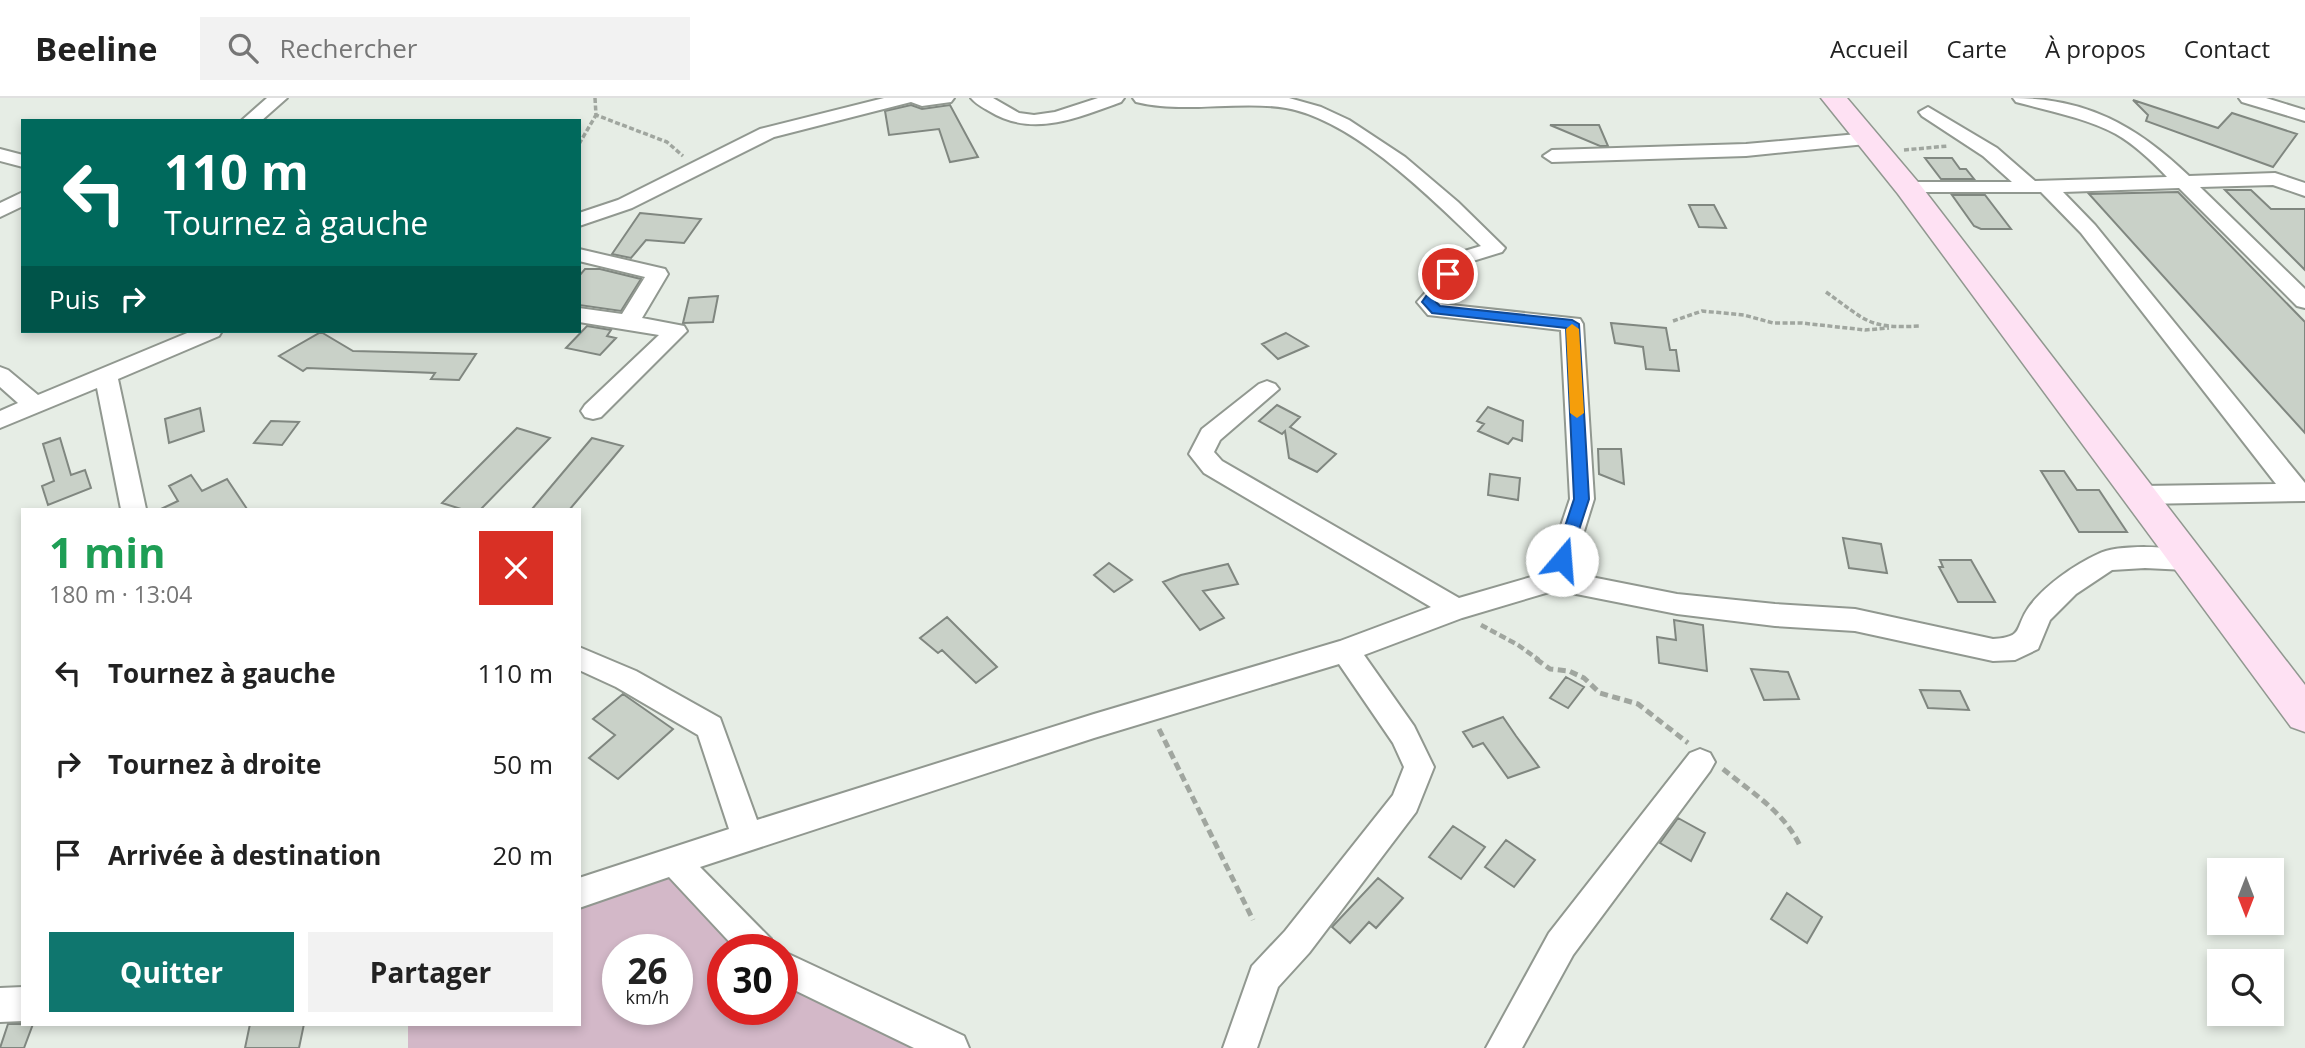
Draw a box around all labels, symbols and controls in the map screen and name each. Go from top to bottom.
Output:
search box [200,17,690,80]
text: Beeline [35,26,158,71]
icon: search [224,29,262,67]
text: Rechercher [280,30,417,66]
text: Accueil [1830,32,1909,65]
text: Carte [1947,32,2007,65]
text: À propos [2045,32,2146,65]
text: Contact [2184,32,2270,65]
text: 110 m [164,138,309,204]
icon: left [49,147,140,238]
text: Tournez à gauche [164,201,428,244]
pin [1418,244,1478,304]
icon: arrive [1429,255,1467,293]
icon: right [114,280,152,318]
text: Puis [49,281,100,317]
text: 1 min [49,523,166,580]
position arrow [1525,523,1599,597]
button: close [479,531,553,605]
text: 180 m · 13:04 [49,578,192,610]
icon: left [49,654,87,692]
text: Tournez à gauche [108,655,336,691]
text: 110 m [478,655,553,691]
icon: right [49,745,87,783]
text: Tournez à droite [108,746,321,782]
text: 50 m [492,746,553,782]
icon: arrive [49,836,87,874]
text: Arrivée à destination [108,837,381,873]
text: 20 m [492,837,553,873]
north arrow [2207,858,2284,934]
map controls [2207,858,2284,1026]
button: Quitter [49,932,294,1012]
button: Partager [308,932,553,1012]
speed limit sign: 30 [707,934,798,1025]
text: 26 [627,947,668,994]
button: search [2207,949,2284,1026]
text: km/h [626,985,669,1009]

